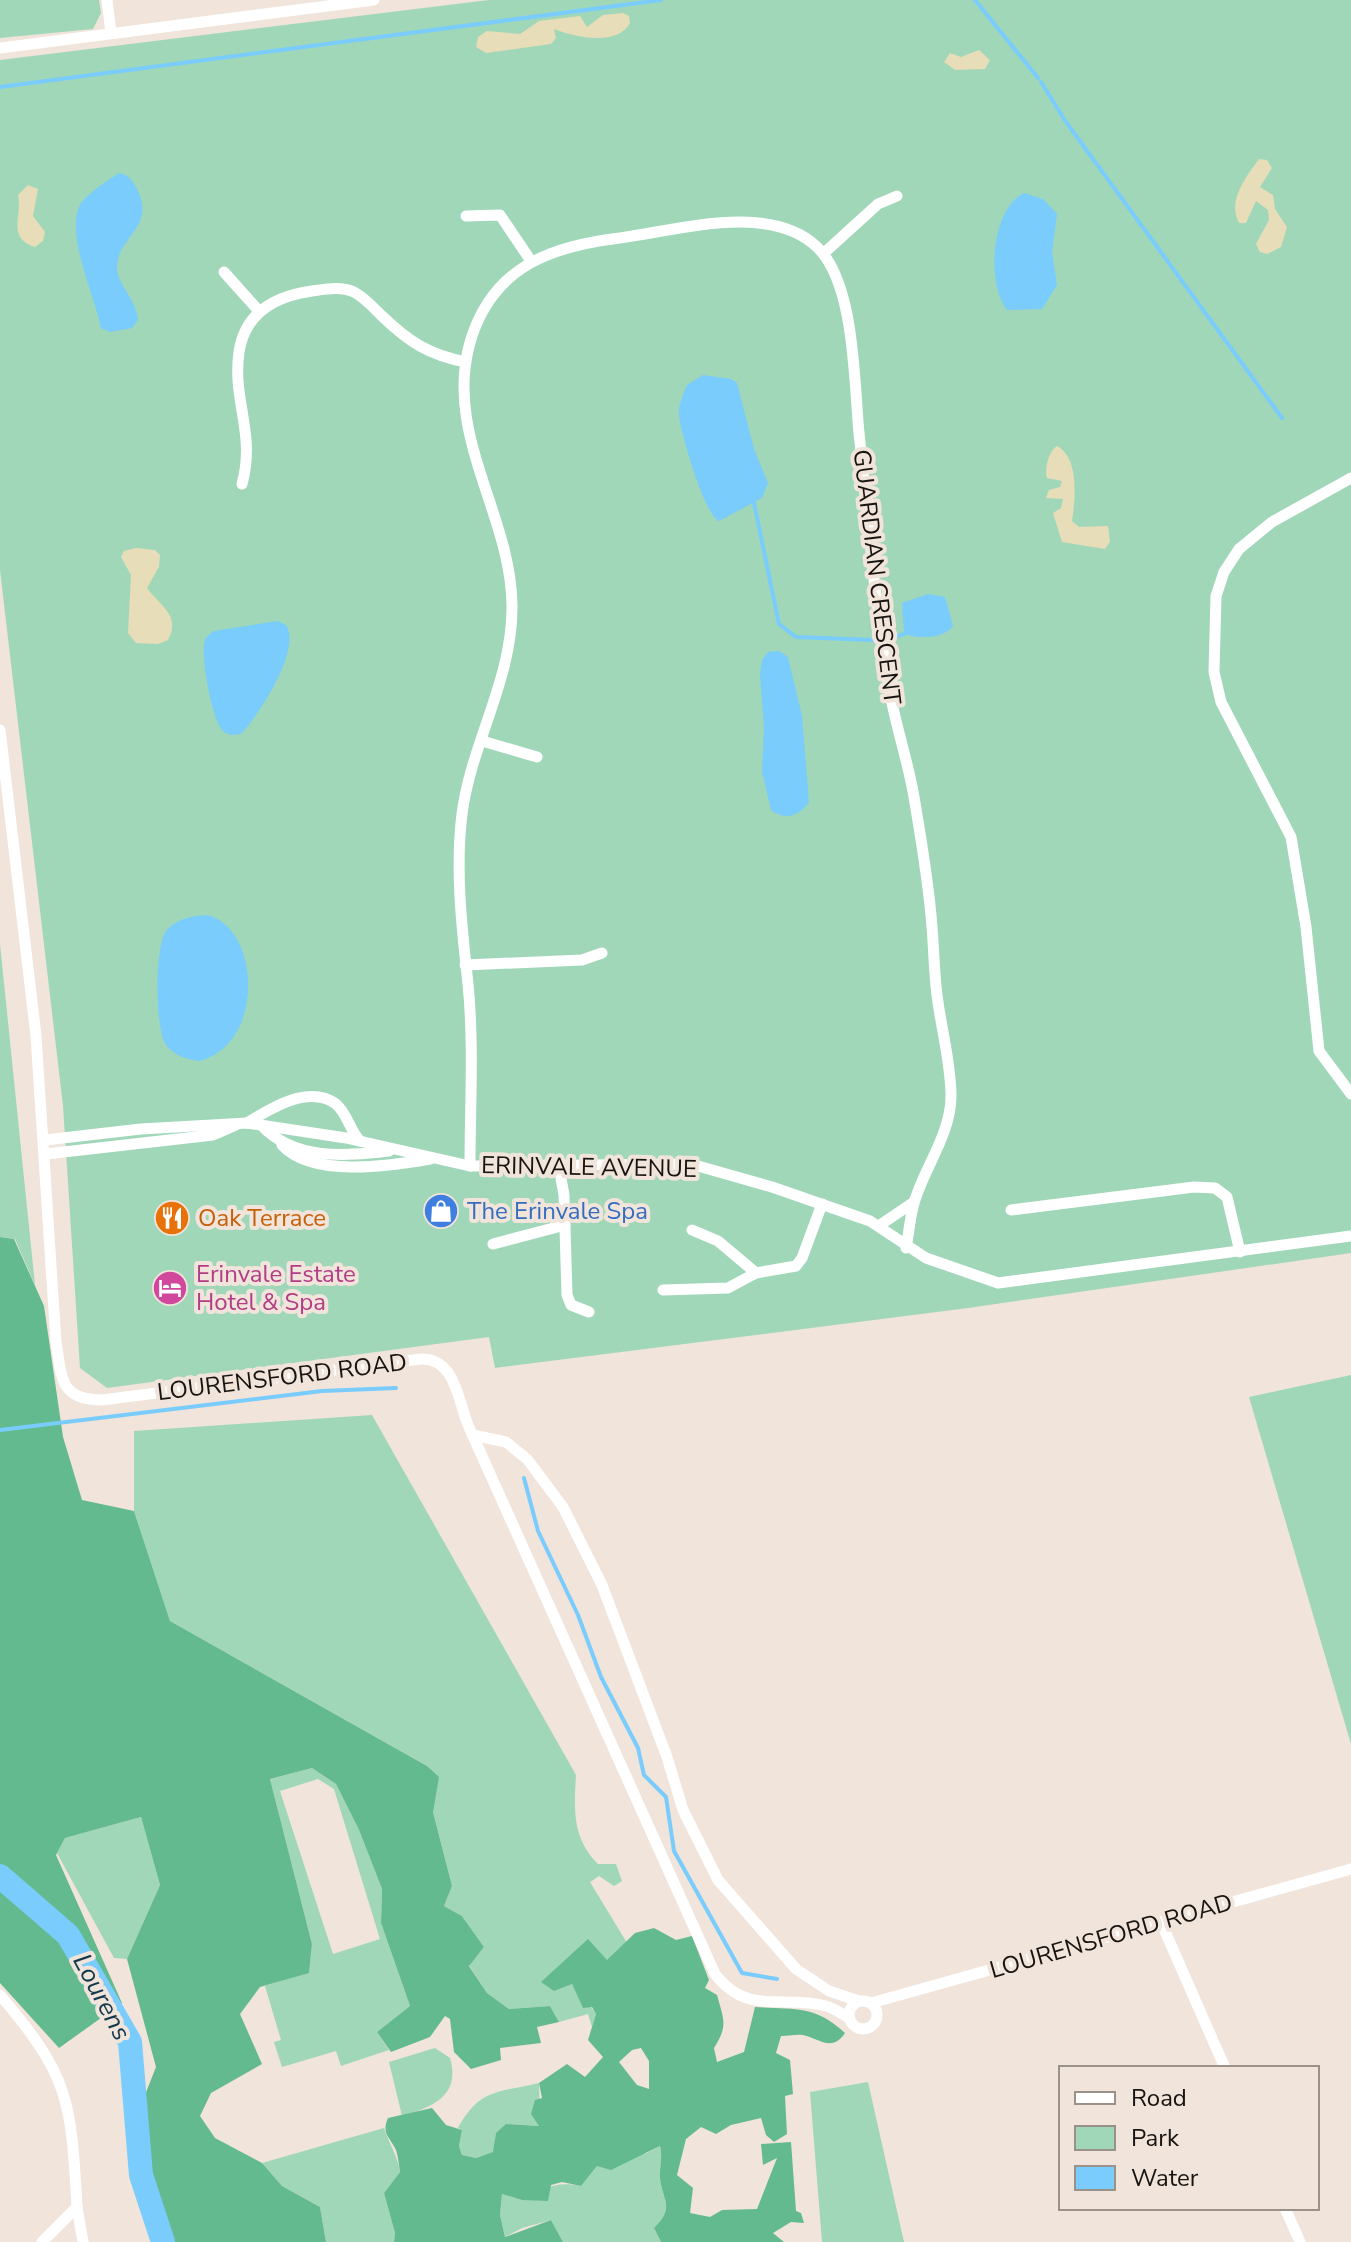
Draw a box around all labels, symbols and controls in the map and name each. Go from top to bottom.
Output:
street label: GUARDIAN CRESCENT [845,448,909,707]
street label: ERINVALE AVENUE [481,1149,697,1185]
shop icon: The Erinvale Spa [422,1192,460,1230]
place label: The Erinvale Spa [467,1195,648,1227]
restaurant icon: Oak Terrace [153,1199,191,1237]
place label: Oak Terrace [198,1202,326,1234]
place label: Erinvale Estate Hotel & Spa [196,1258,356,1318]
hotel icon: Erinvale Estate Hotel & Spa [151,1269,189,1307]
street label: LOURENSFORD ROAD [155,1346,409,1408]
street label: LOURENSFORD ROAD [986,1886,1236,1986]
water label: Lourens [65,1948,139,2046]
legend [1059,2066,1319,2210]
text: Road [1131,2082,1187,2114]
text: Park [1131,2122,1180,2154]
text: Water [1131,2162,1199,2194]

